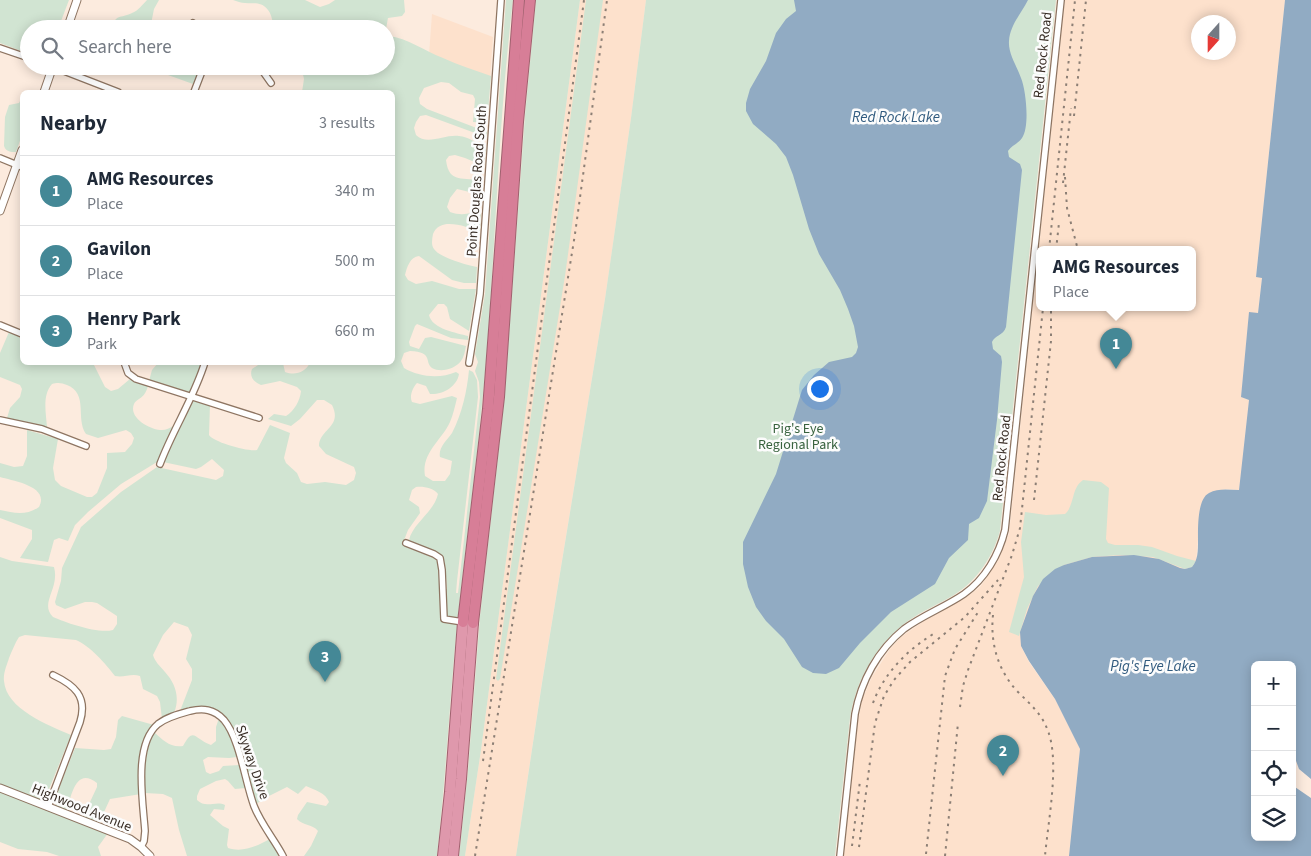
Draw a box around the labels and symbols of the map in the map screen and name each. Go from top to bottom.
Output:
street label: Red Rock Road [1029,11,1057,99]
north arrow [1191,15,1236,60]
street label: Point Douglas Road South [462,105,492,258]
water label: Red Rock Lake [852,107,940,128]
pin: 1 [1100,328,1132,369]
your location [807,376,833,402]
street label: Red Rock Road [988,414,1016,502]
park label: Pig's Eye Regional Park [758,419,838,455]
pin: 3 [309,641,341,682]
water label: Pig's Eye Lake [1110,656,1196,677]
street label: Skyway Drive [230,722,274,802]
pin: 2 [987,735,1019,776]
street label: Highwood Avenue [29,779,135,837]

